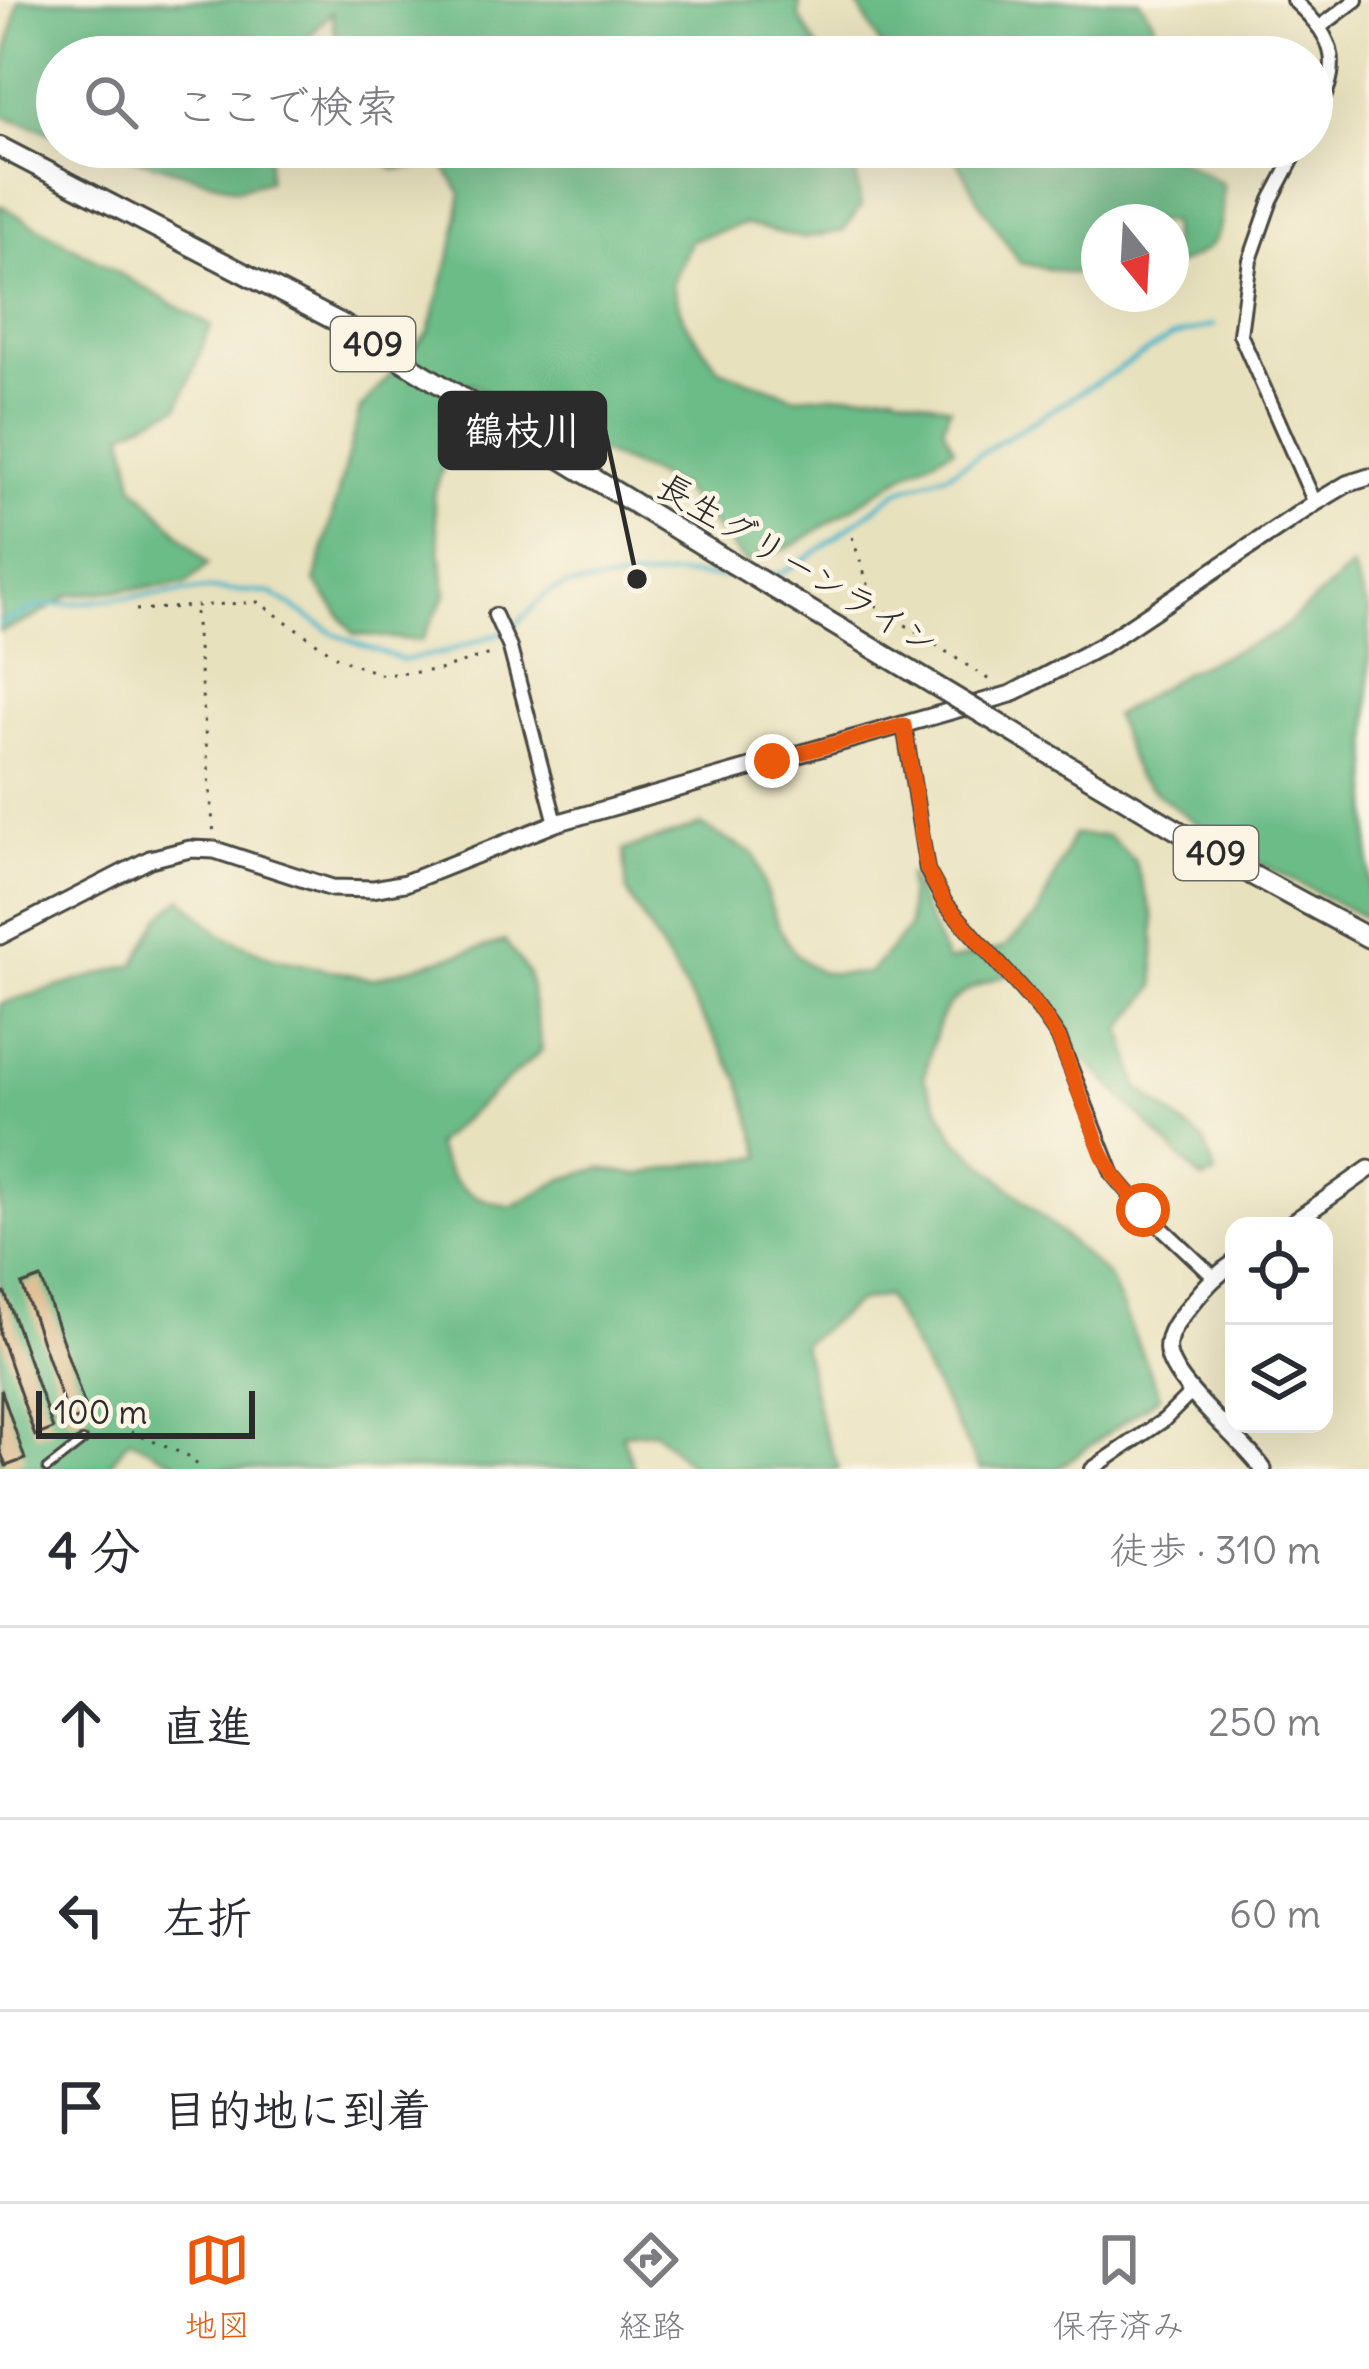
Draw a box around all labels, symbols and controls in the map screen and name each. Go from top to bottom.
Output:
search box [36,36,1333,168]
icon: search [78,69,144,135]
text: ここで検索 [174,78,399,134]
north arrow [1081,204,1189,312]
road number: 409 [331,317,415,371]
callout: 鶴枝川 [440,393,605,468]
text: 鶴枝川 [464,406,582,455]
street label: 長生グリーンライン [649,463,947,666]
route end [745,734,799,788]
road number: 409 [1174,826,1258,880]
route start [1116,1183,1170,1237]
map controls [1225,1217,1333,1433]
button: locate [1225,1217,1333,1325]
button: layers [1225,1325,1333,1433]
scale bar [36,1385,255,1438]
text: 100 m [54,1391,147,1433]
text: 4 分 [48,1519,141,1583]
text: 徒歩 · 310 m [1109,1526,1321,1575]
icon: ahead [48,1690,114,1756]
text: 直進 [162,1698,252,1754]
text: 250 m [1208,1698,1321,1747]
icon: left [48,1882,114,1948]
text: 左折 [162,1890,252,1946]
text: 60 m [1229,1890,1321,1939]
icon: arrive [48,2074,114,2140]
text: 目的地に到着 [162,2082,432,2138]
tab: 地図 [184,2227,250,2347]
tab: 経路 [618,2227,684,2347]
tab: 保存済み [1053,2227,1185,2347]

